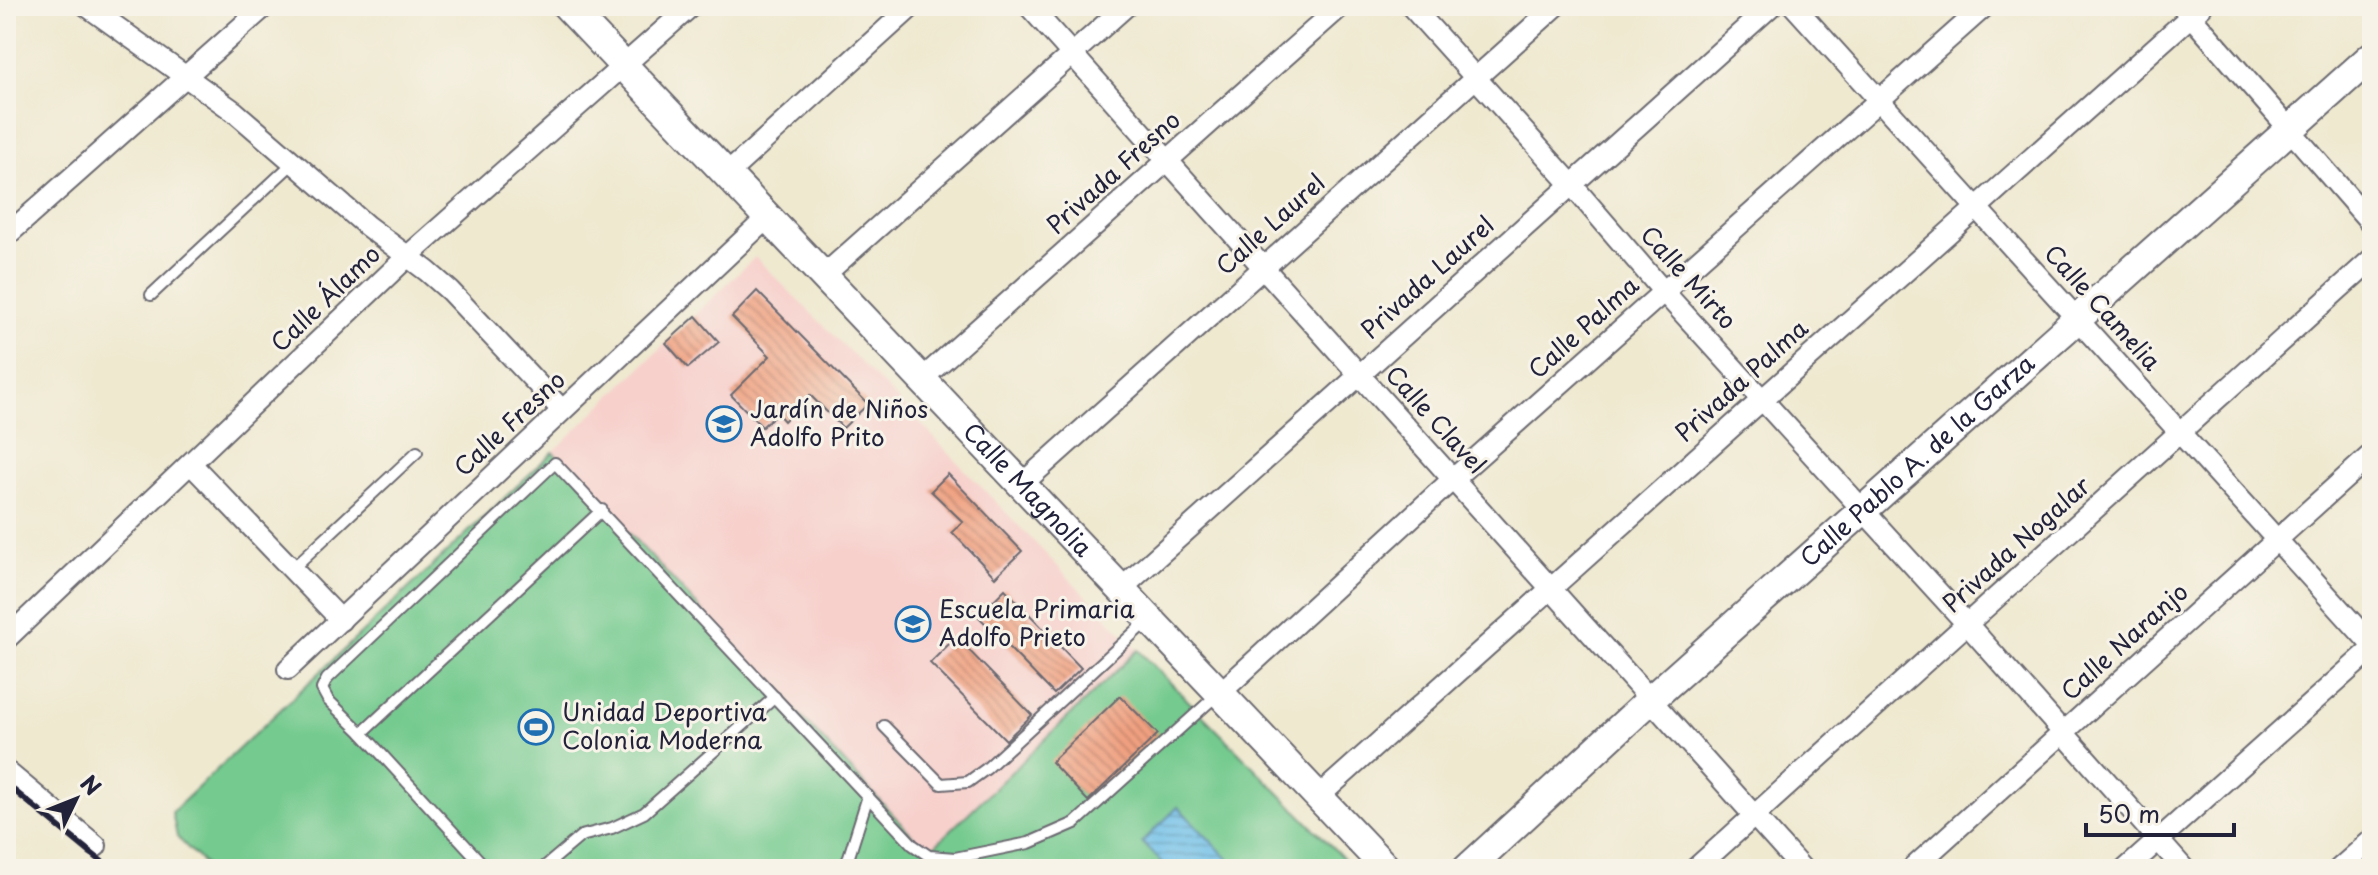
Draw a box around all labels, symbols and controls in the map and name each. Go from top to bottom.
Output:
street label: Privada Fresno [1038,102,1187,241]
street label: Calle Laurel [1207,165,1332,282]
street label: Privada Laurel [1352,207,1501,346]
street label: Calle Mirto [1633,217,1746,337]
street label: Calle Camelia [2037,235,2170,378]
street label: Calle Álamo [262,236,388,359]
street label: Calle Palma [1519,267,1646,386]
street label: Privada Palma [1666,310,1815,449]
street label: Calle Pablo A. de la Garza [1791,345,2042,574]
street label: Calle Clavel [1378,356,1495,481]
street label: Calle Fresno [445,361,572,484]
place label: Jardín de Niños Adolfo Prito [750,390,928,454]
school or university icon: Jardín de Niños Adolfo Prito [705,405,743,443]
street label: Calle Magnolia [956,414,1102,564]
street label: Privada Nogalar [1934,467,2098,620]
street label: Calle Naranjo [2052,573,2195,708]
place label: Escuela Primaria Adolfo Prieto [939,590,1135,654]
school or university icon: Escuela Primaria Adolfo Prieto [894,605,932,643]
place label: Unidad Deportiva Colonia Moderna [562,693,767,757]
sports icon: Unidad Deportiva Colonia Moderna [517,708,555,746]
north arrow [36,759,116,839]
text: N [74,767,110,802]
scale bar [2086,787,2234,837]
text: 50 m [2098,795,2160,831]

